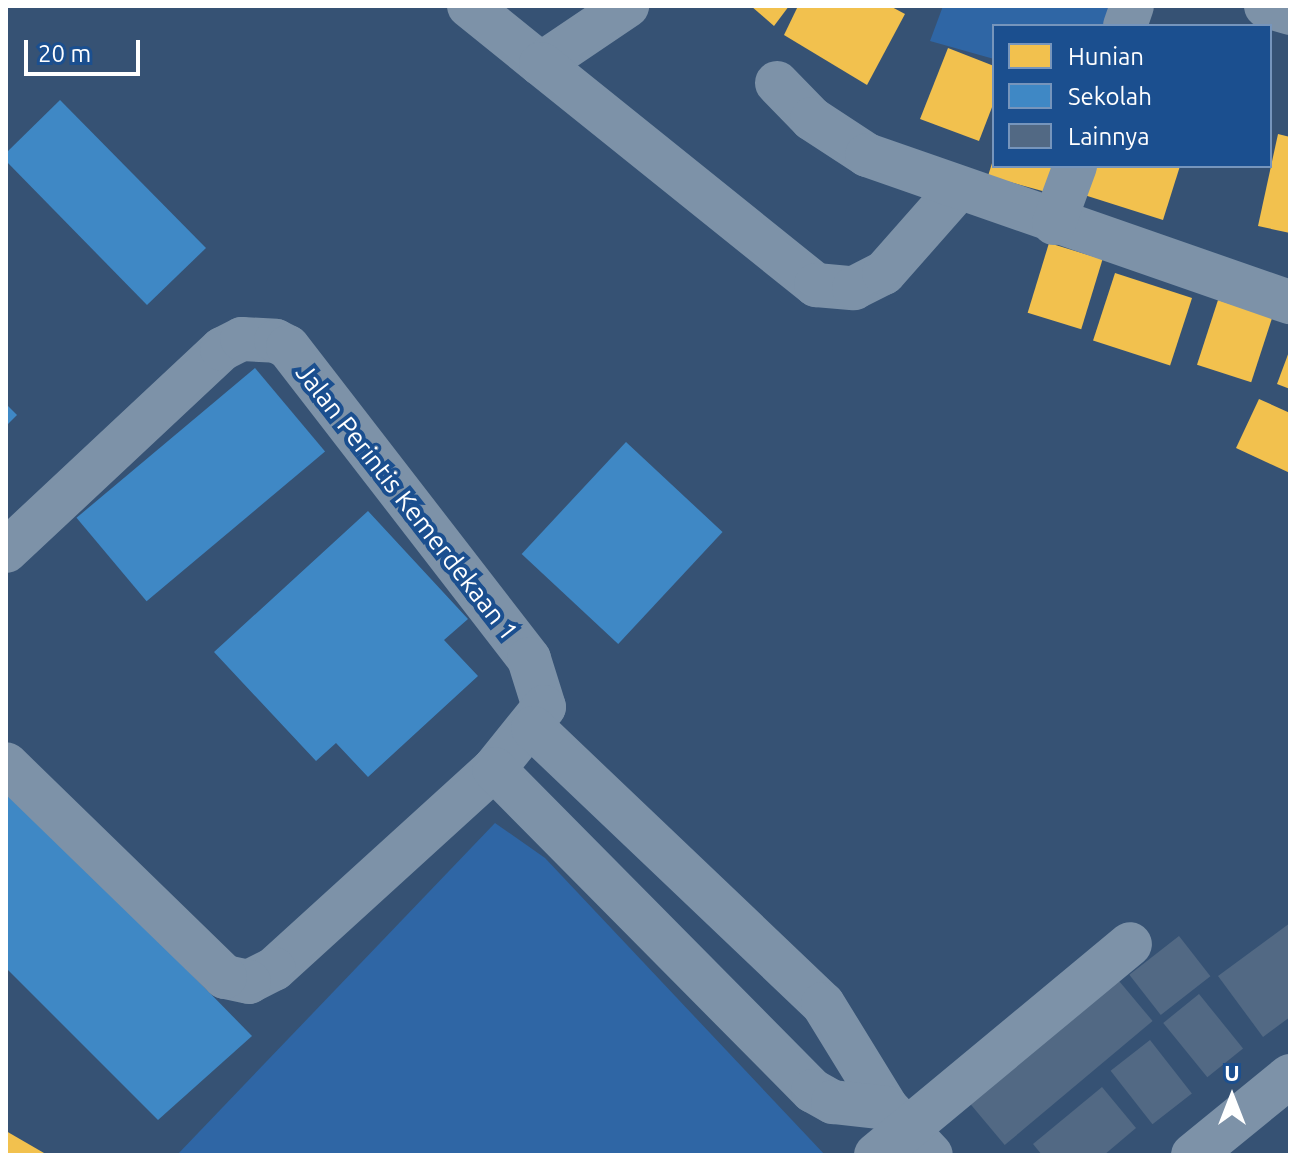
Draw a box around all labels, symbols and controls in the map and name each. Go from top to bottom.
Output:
scale bar [28,24,144,74]
legend [992,24,1272,168]
text: 20 m [38,40,91,67]
text: Hunian [1068,43,1144,70]
text: Sekolah [1068,83,1152,110]
text: Lainnya [1068,123,1150,150]
street label: Jalan Perintis Kemerdekaan 1 [289,357,525,647]
north arrow [1192,1057,1272,1137]
text: U [1224,1060,1240,1085]

